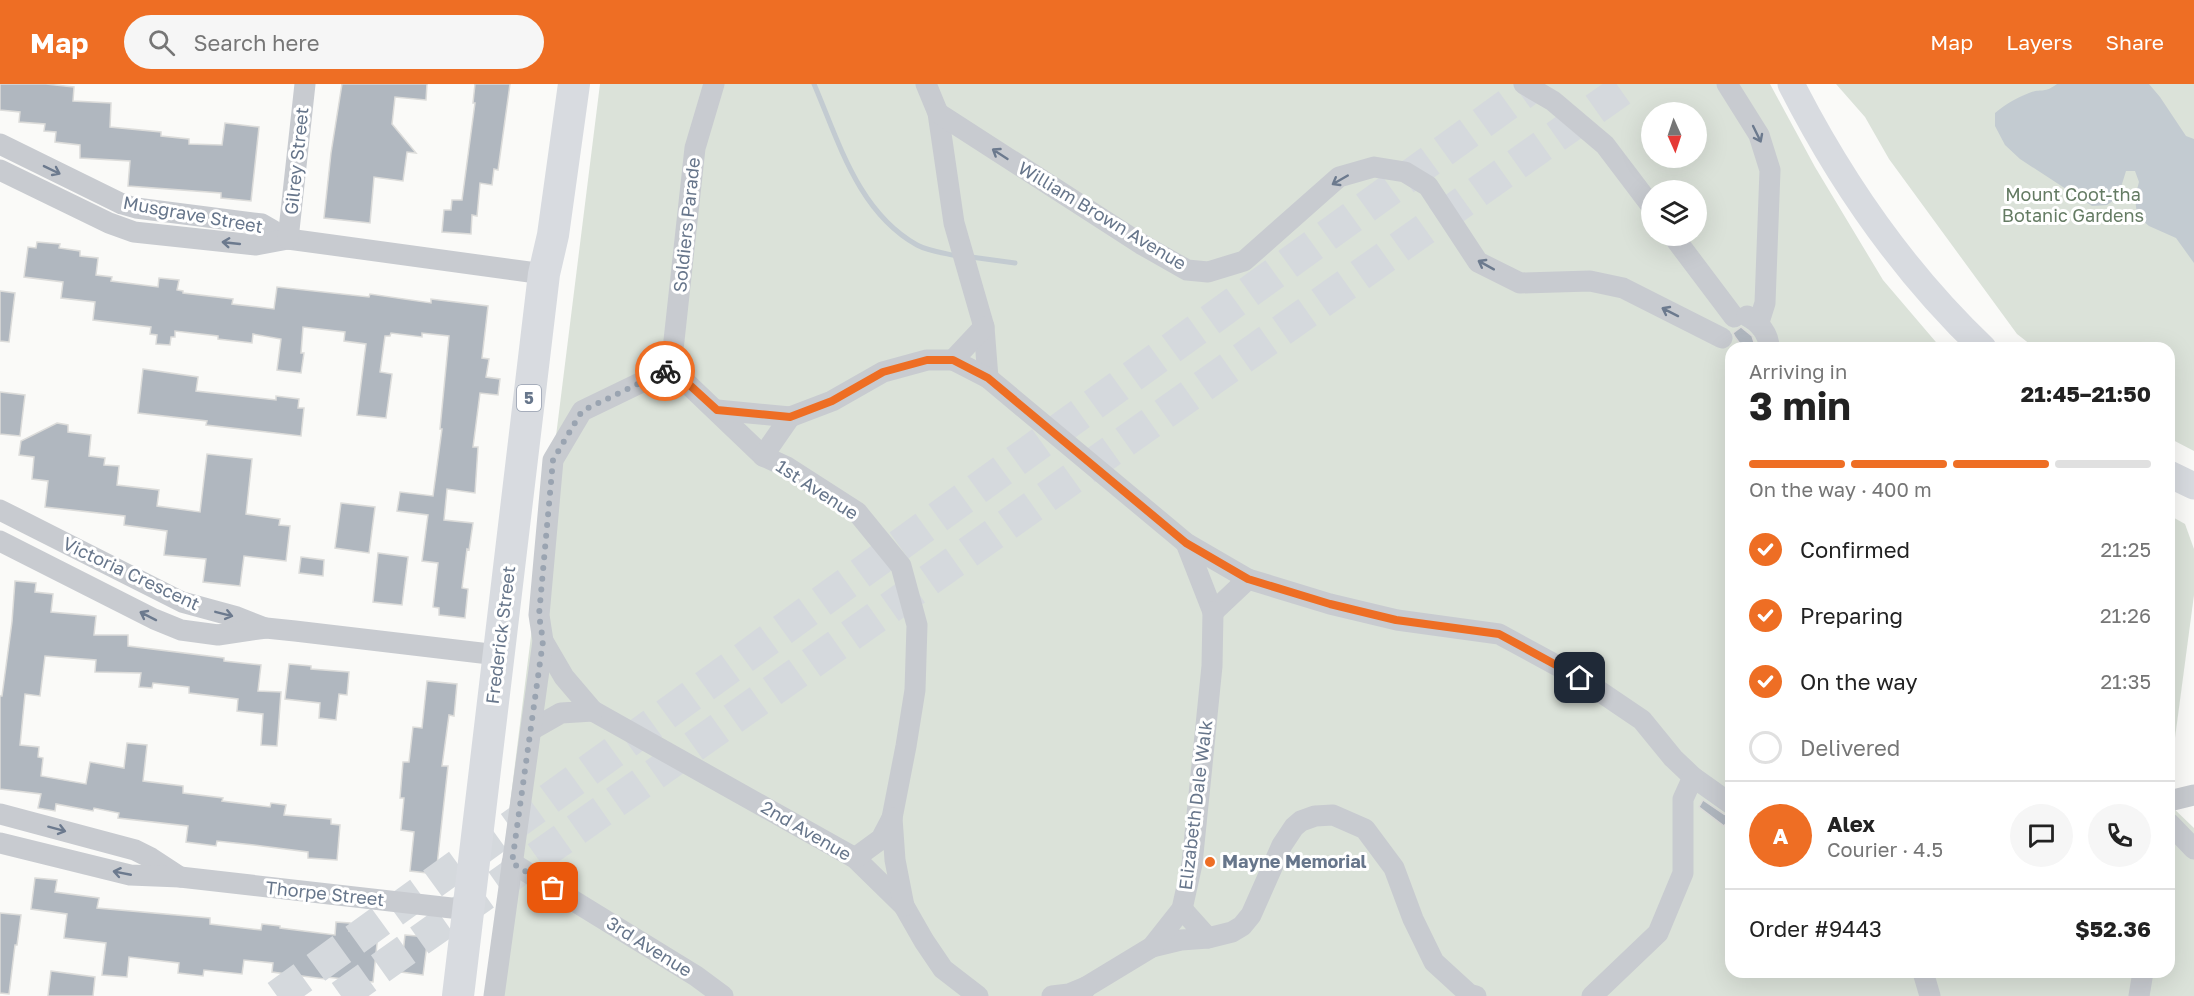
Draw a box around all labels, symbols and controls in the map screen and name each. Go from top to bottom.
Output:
search box [124,15,544,69]
text: Map [30,26,88,59]
icon: search [145,26,178,59]
text: Search here [193,29,319,56]
text: Map [1930,29,1973,55]
text: Layers [2006,29,2073,55]
text: Share [2106,29,2164,55]
north arrow [1641,102,1707,168]
map controls [1641,102,1707,246]
street label: Gilrey Street [279,106,313,216]
one-way arrow [1751,125,1763,143]
one-way arrow [992,147,1009,160]
street label: Soldiers Parade [668,156,704,293]
street label: William Brown Avenue [1014,156,1191,274]
one-way arrow [43,164,61,176]
one-way arrow [1332,174,1349,186]
button: layers [1641,180,1707,246]
park label: Mount Coot-tha Botanic Gardens [2002,183,2144,226]
street label: Musgrave Street [122,191,265,237]
one-way arrow [221,237,241,248]
one-way arrow [1478,259,1495,271]
one-way arrow [1662,306,1679,318]
courier [635,341,695,401]
icon: bike [649,355,682,388]
text: Arriving in [1749,359,1847,383]
text: 21:45–21:50 [2021,380,2151,407]
text: 3 min [1749,382,1851,429]
road number: 5 [517,385,541,411]
street label: 1st Avenue [772,454,863,524]
text: On the way · 400 m [1749,477,1932,501]
street label: Victoria Crescent [59,532,203,614]
icon: check [1749,533,1782,566]
text: Confirmed [1800,536,1910,563]
text: 21:25 [2101,537,2151,561]
street label: Frederick Street [481,565,519,705]
icon: check [1749,599,1782,632]
text: Preparing [1800,602,1903,629]
text: 21:26 [2100,603,2151,627]
one-way arrow [214,608,233,620]
one-way arrow [140,610,157,622]
pin [1554,652,1605,703]
icon: home [1563,661,1596,694]
icon: check [1749,665,1782,698]
text: On the way [1800,668,1918,695]
text: 21:35 [2100,669,2151,693]
street label: Elizabeth Dale Walk [1174,719,1216,891]
text: Delivered [1800,734,1900,761]
street label: 2nd Avenue [757,795,856,865]
button: chat [2010,804,2073,867]
button: phone [2088,804,2151,867]
text: Alex [1827,810,1875,837]
text: A [1773,822,1788,849]
one-way arrow [47,823,66,835]
text: Courier · 4.5 [1827,837,1943,861]
place label: Mayne Memorial [1222,850,1367,872]
marker: Mayne Memorial [1203,855,1217,869]
pin [527,862,578,913]
one-way arrow [112,867,132,878]
icon: bag [536,871,569,904]
street label: Thorpe Street [265,876,386,910]
street label: 3rd Avenue [603,911,696,981]
text: Order #9443 [1749,915,1882,942]
text: $52.36 [2075,915,2151,942]

